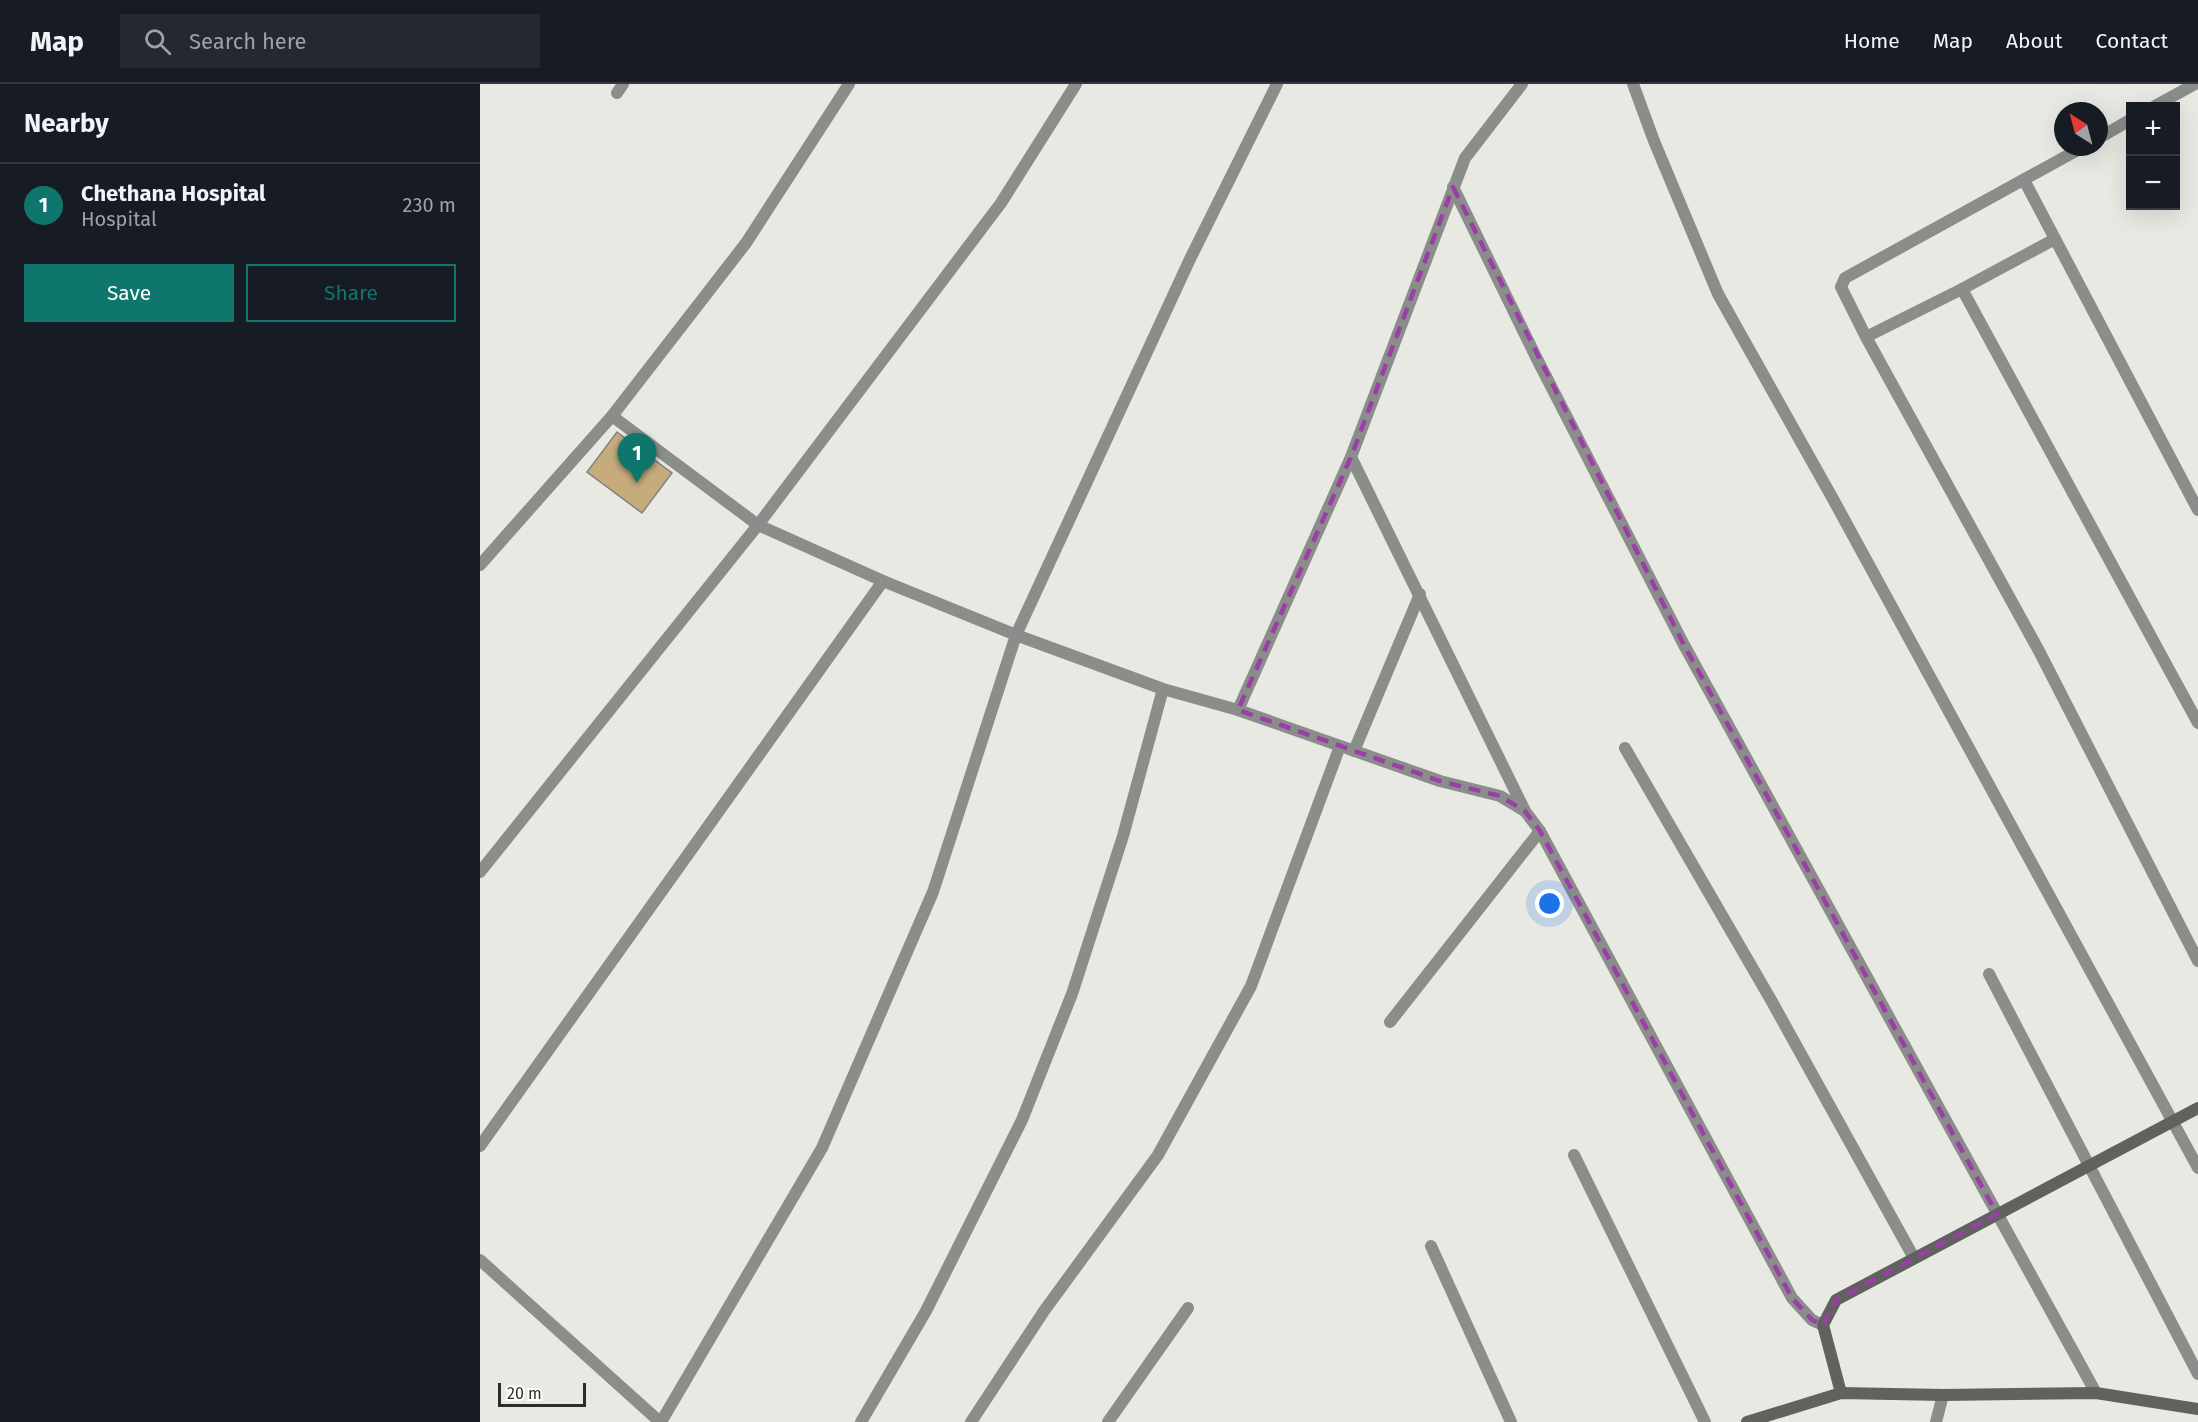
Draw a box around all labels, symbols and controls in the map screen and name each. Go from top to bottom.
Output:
search box [120,14,540,68]
text: Map [30,25,84,58]
icon: search [141,25,174,58]
text: Search here [189,28,307,55]
text: Home [1844,28,1900,54]
text: Map [1933,28,1973,54]
text: About [2006,28,2063,54]
text: Contact [2096,28,2168,54]
north arrow [2054,102,2108,156]
map controls [2126,102,2180,210]
button: + [2126,102,2180,156]
text: Nearby [24,108,109,139]
button: − [2126,156,2180,210]
text: Chethana Hospital [81,180,266,207]
text: 1 [39,193,48,217]
text: 230 m [403,193,456,217]
text: Hospital [81,207,157,231]
button: Save [24,264,234,322]
button: Share [246,264,456,322]
pin: 1 [618,434,656,483]
your location [1535,889,1564,918]
scale bar [498,1380,586,1408]
text: 20 m [507,1384,542,1403]

